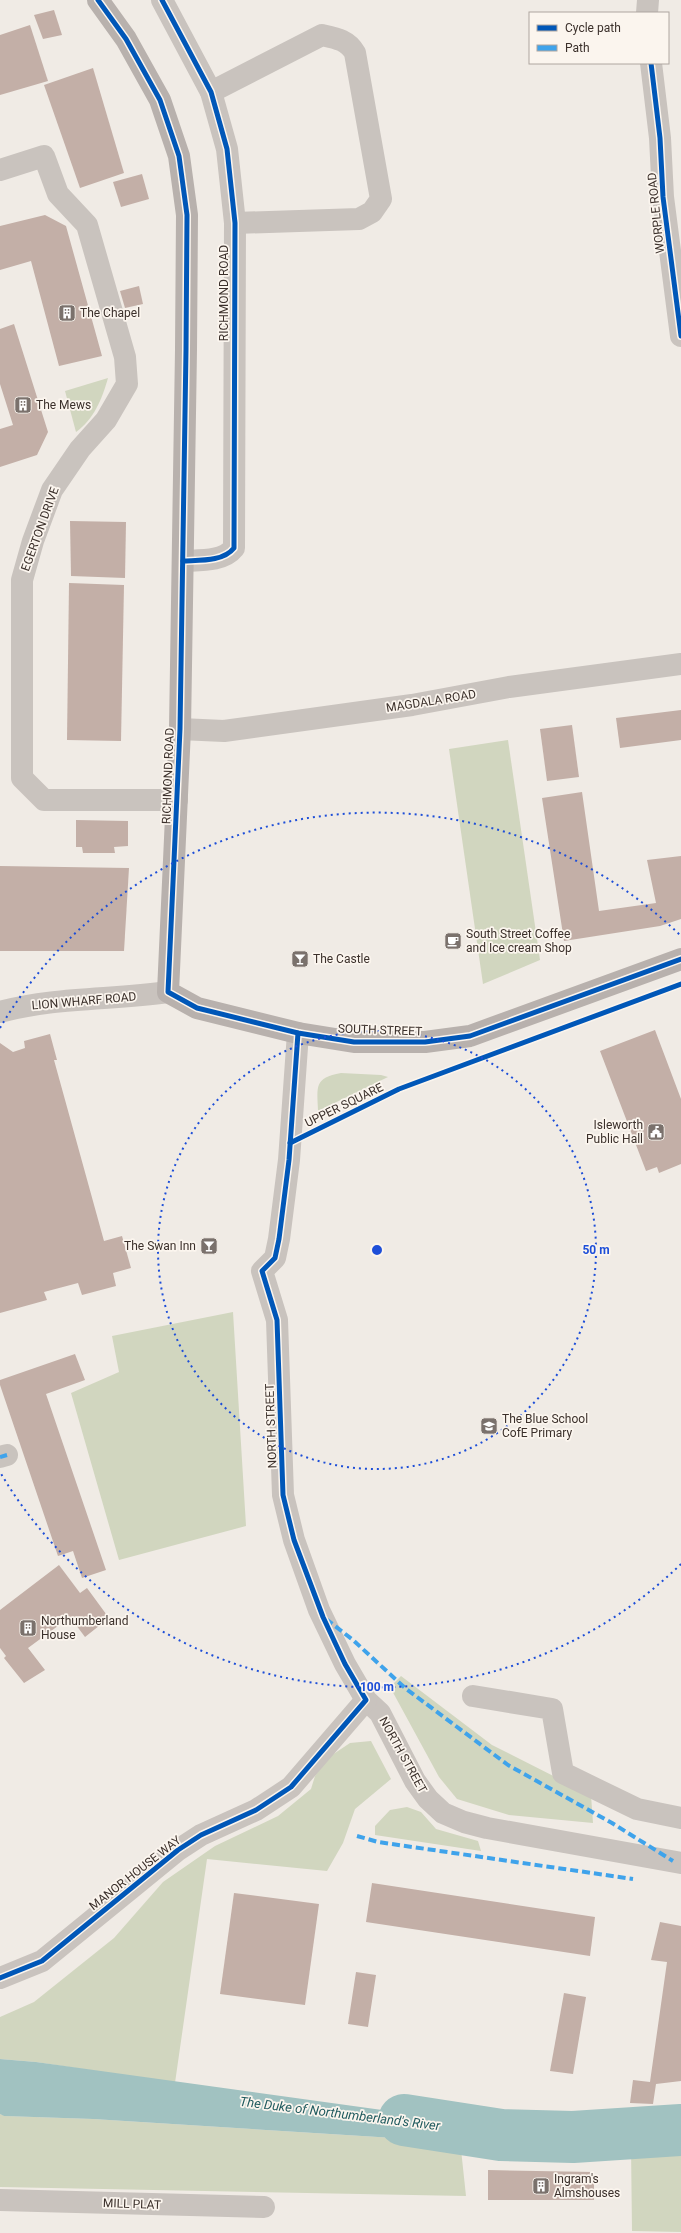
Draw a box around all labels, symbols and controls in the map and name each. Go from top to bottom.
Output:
legend [529,12,669,64]
text: Cycle path [565,21,621,35]
text: Path [565,41,590,55]
street label: WORPLE ROAD [645,172,667,254]
street label: RICHMOND ROAD [217,245,231,341]
building icon: The Chapel [57,303,77,323]
place label: The Chapel [80,306,140,320]
building icon: The Mews [13,395,33,415]
place label: The Mews [36,398,91,412]
street label: EGERTON DRIVE [18,485,62,573]
street label: MAGDALA ROAD [385,687,477,715]
street label: RICHMOND ROAD [159,727,177,824]
place label: South Street Coffee and Ice cream Shop [466,927,572,955]
cafe icon: South Street Coffee and Ice cream Shop [443,931,463,951]
bar icon: The Castle [290,949,310,969]
place label: The Castle [313,952,370,966]
street label: LION WHARF ROAD [31,989,137,1013]
street label: SOUTH STREET [338,1022,422,1038]
street label: UPPER SQUARE [303,1080,386,1130]
place label: Isleworth Public Hall [586,1118,643,1146]
public building icon: Isleworth Public Hall [646,1122,666,1142]
bar icon: The Swan Inn [199,1236,219,1256]
place label: The Swan Inn [124,1239,196,1253]
centre of rings [370,1243,384,1257]
text: 50 m [582,1243,610,1257]
street label: NORTH STREET [263,1383,279,1469]
place label: The Blue School CofE Primary [502,1412,588,1440]
school or university icon: The Blue School CofE Primary [479,1416,499,1436]
place label: Northumberland House [41,1614,128,1642]
building icon: Northumberland House [18,1618,38,1638]
text: 100 m [360,1680,394,1694]
street label: NORTH STREET [376,1714,430,1796]
street label: MANOR HOUSE WAY [87,1833,184,1913]
water label: The Duke of Northumberland's River [239,2094,442,2133]
place label: Ingram's Almshouses [554,2172,620,2200]
building icon: Ingram's Almshouses [531,2176,551,2196]
street label: MILL PLAT [103,2196,161,2212]

